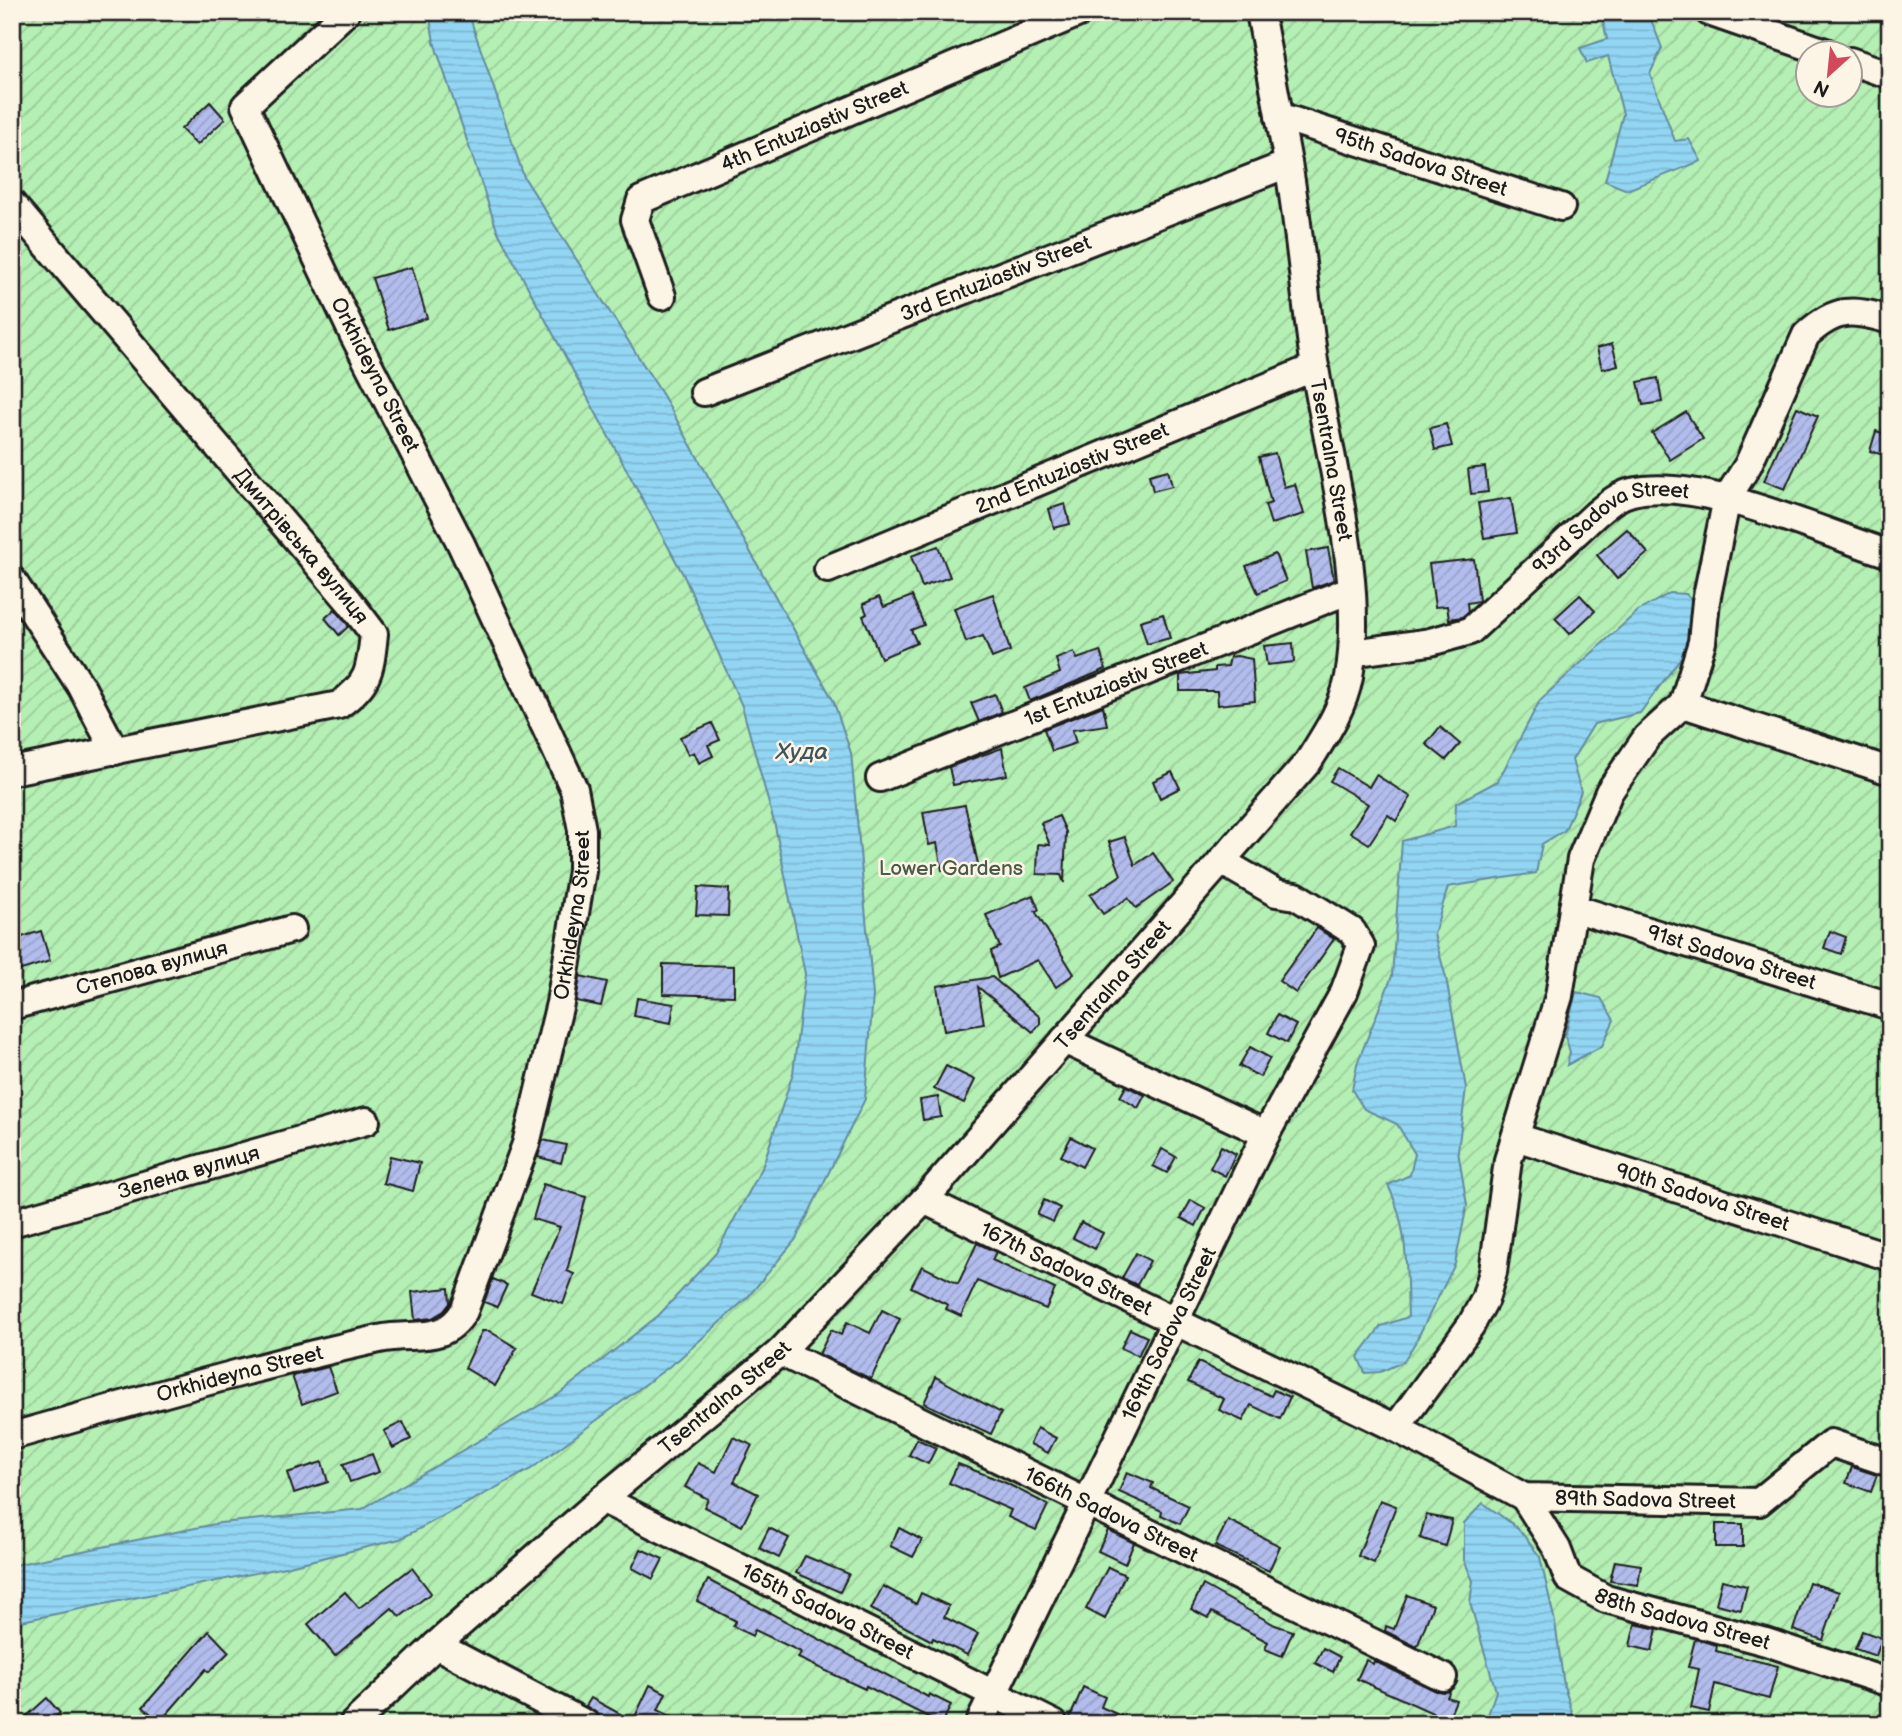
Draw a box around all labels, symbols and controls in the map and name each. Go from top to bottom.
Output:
north arrow [1794,38,1864,108]
text: N [1810,74,1834,101]
street label: 4th Entuziastiv Street [717,75,912,177]
street label: 95th Sadova Street [1331,122,1511,202]
street label: 3rd Entuziastiv Street [897,230,1095,327]
street label: Orkhideyna Street [325,293,425,457]
street label: Tsentralna Street [1304,377,1358,544]
street label: 2nd Entuziastiv Street [972,417,1173,519]
street label: Дмитрівська вулиця [229,463,374,629]
street label: 93rd Sadova Street [1527,477,1691,579]
street label: 1st Entuziastiv Street [1020,636,1212,732]
water label: Худа [775,738,828,766]
street label: Orkhideyna Street [548,830,595,1002]
park label: Lower Gardens [879,856,1023,881]
street label: Tsentralna Street [1049,914,1177,1055]
street label: 91st Sadova Street [1644,919,1820,995]
street label: Степова вулиця [73,935,230,1000]
street label: Зелена вулиця [115,1140,262,1204]
street label: 90th Sadova Street [1613,1157,1793,1237]
street label: 167th Sadova Street [976,1217,1157,1321]
street label: 169th Sadova Street [1116,1243,1222,1424]
street label: Tsentralna Street [654,1335,797,1459]
street label: Orkhideyna Street [154,1340,326,1407]
street label: 166th Sadova Street [1020,1461,1203,1568]
street label: 89th Sadova Street [1555,1485,1737,1514]
street label: 165th Sadova Street [737,1558,918,1665]
street label: 88th Sadova Street [1590,1582,1774,1655]

